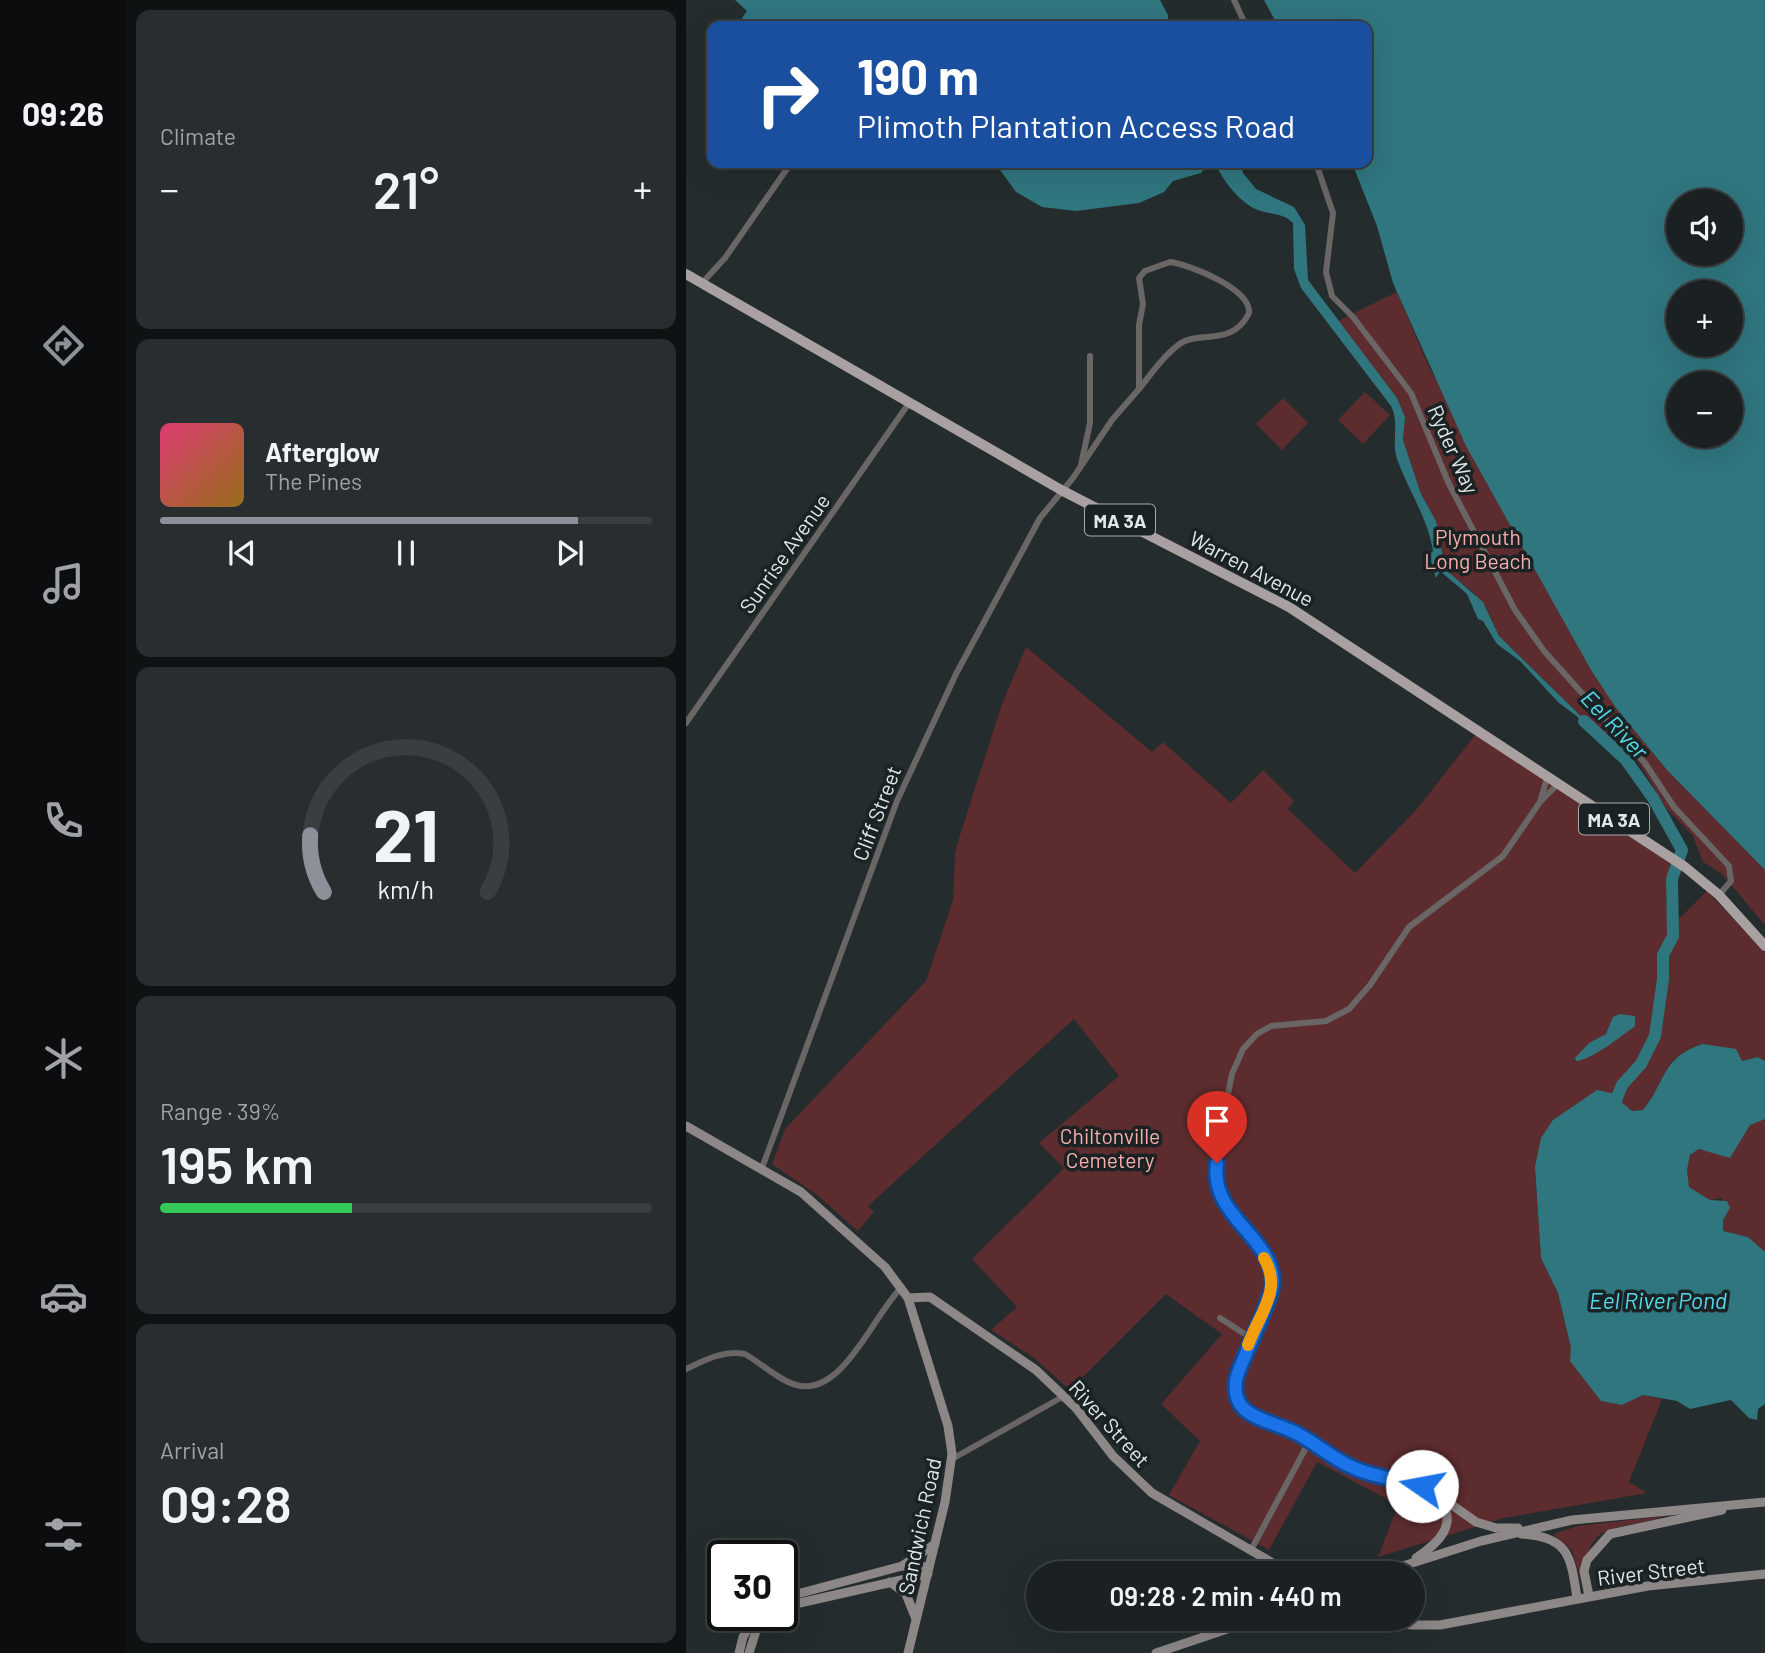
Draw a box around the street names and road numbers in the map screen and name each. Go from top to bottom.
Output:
street label: Ryder Way [1423,401,1485,497]
street label: Sunrise Avenue [734,488,834,618]
road number: MA 3A [1085,505,1155,536]
street label: Warren Avenue [1186,525,1318,611]
street label: Cliff Street [847,762,905,864]
road number: MA 3A [1579,804,1649,834]
street label: River Street [1065,1374,1155,1472]
street label: Sandwich Road [892,1455,946,1597]
street label: River Street [1596,1552,1706,1590]

